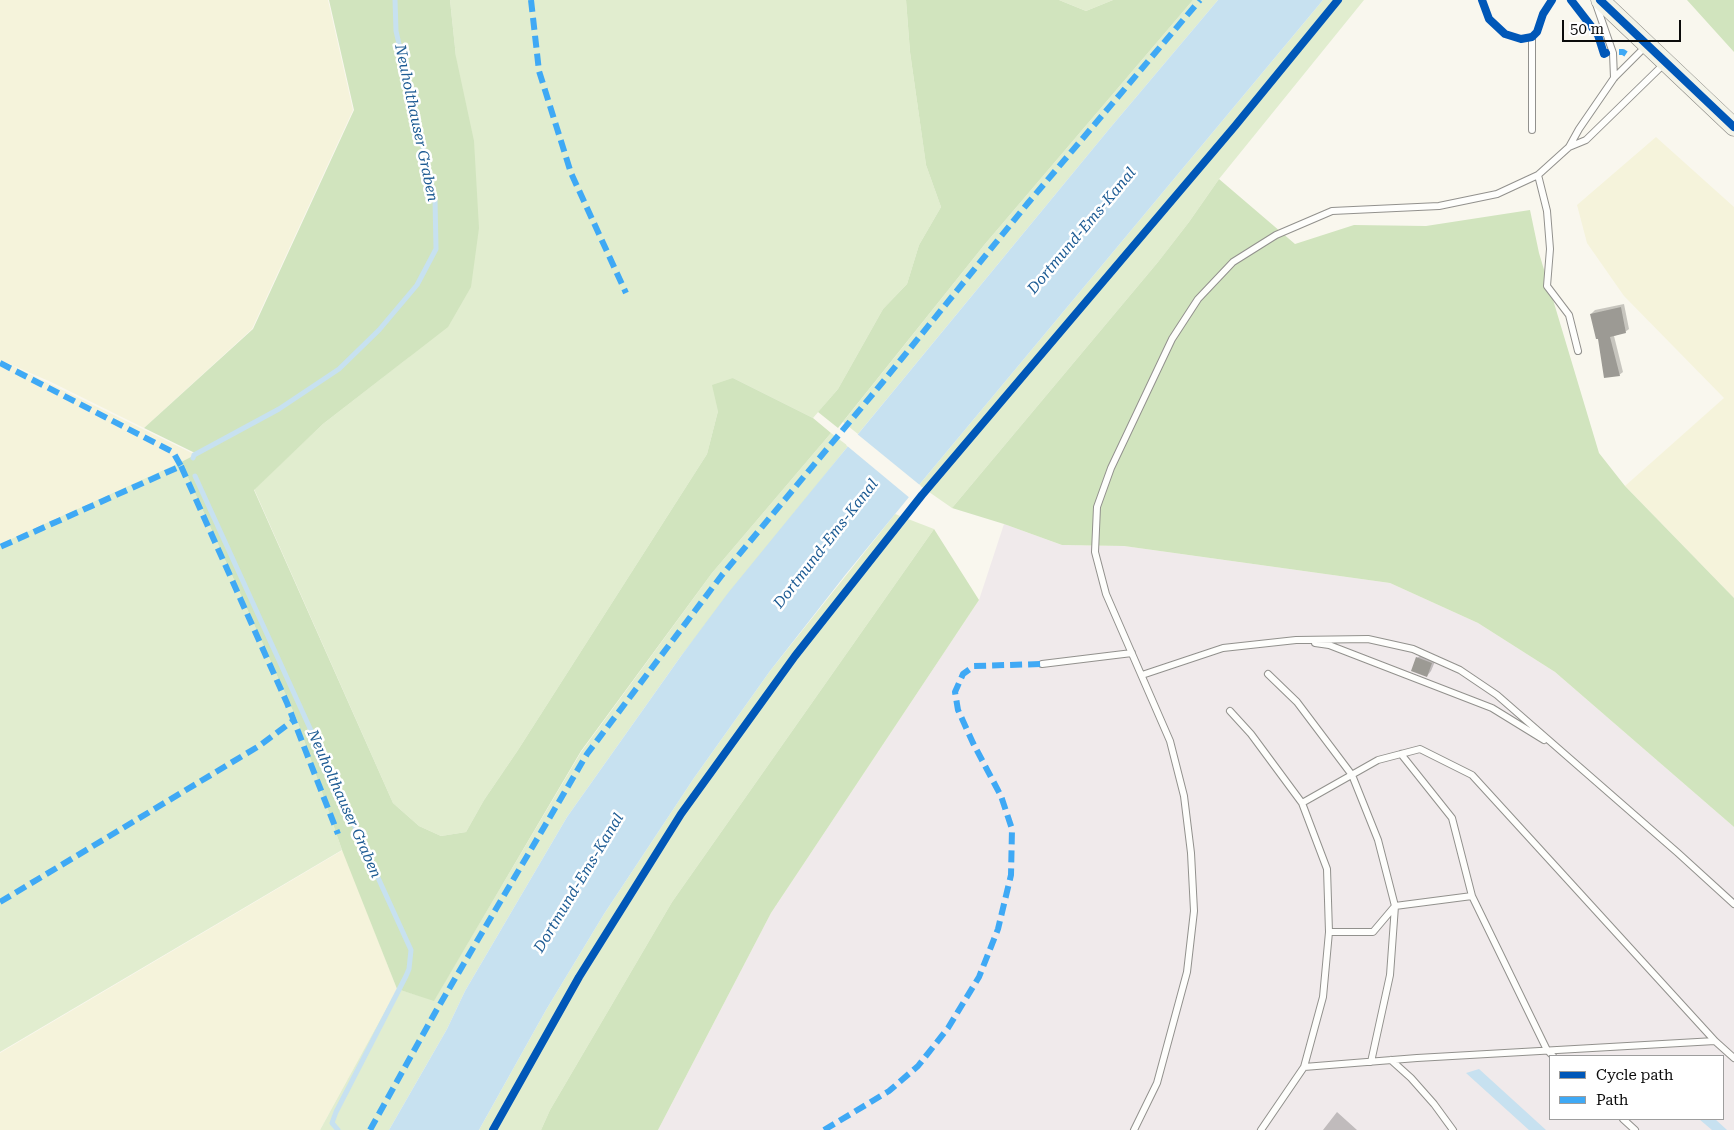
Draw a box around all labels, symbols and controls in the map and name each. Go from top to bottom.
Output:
scale bar [1564,10,1683,42]
text: 50 m [1570,20,1604,38]
water label: Neuholthauser Graben [391,43,441,203]
water label: Dortmund-Ems-Kanal [1024,164,1140,298]
water label: Dortmund-Ems-Kanal [770,476,882,612]
water label: Neuholthauser Graben [303,727,385,881]
water label: Dortmund-Ems-Kanal [530,810,628,956]
legend [1549,1055,1724,1120]
text: Cycle path [1596,1066,1673,1084]
text: Path [1596,1091,1629,1109]

